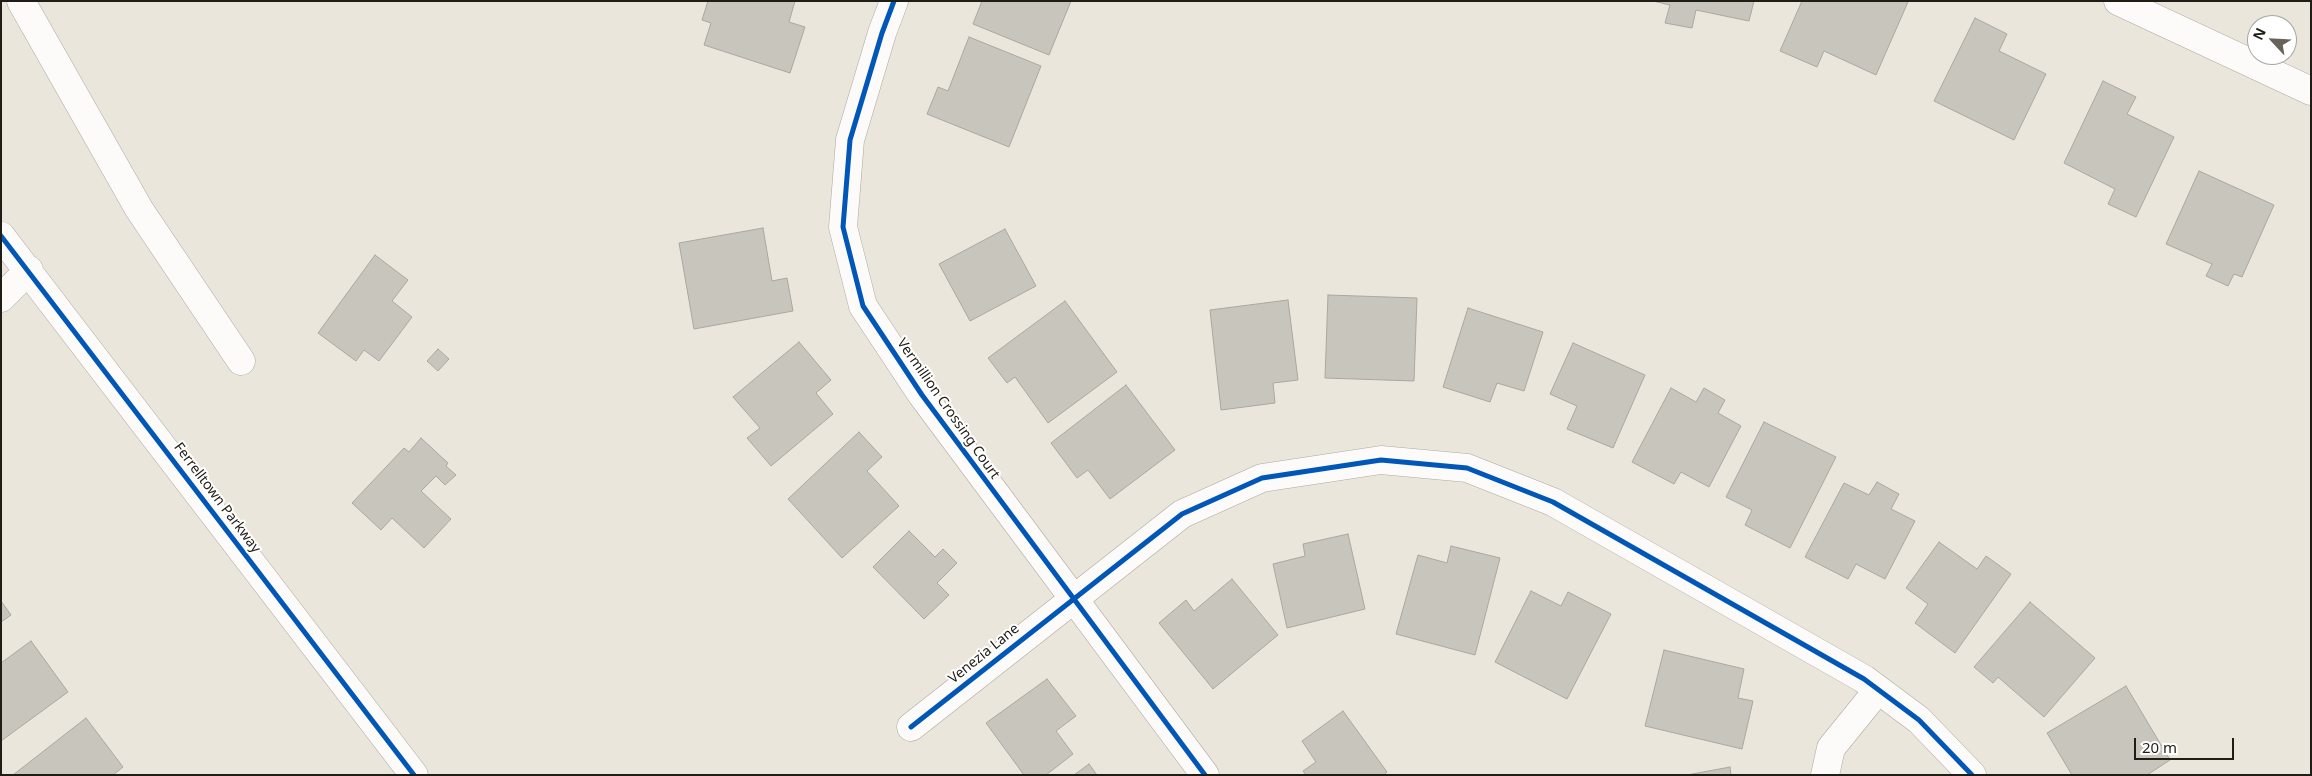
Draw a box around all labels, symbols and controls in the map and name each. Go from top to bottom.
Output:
north arrow [2247,15,2297,65]
text: N [2248,25,2270,43]
street label: Vermillion Crossing Court [893,336,1003,482]
street label: Ferrelltown Parkway [170,440,264,556]
street label: Venezia Lane [945,620,1023,688]
scale bar [2137,728,2237,760]
text: 20 m [2142,737,2177,757]

